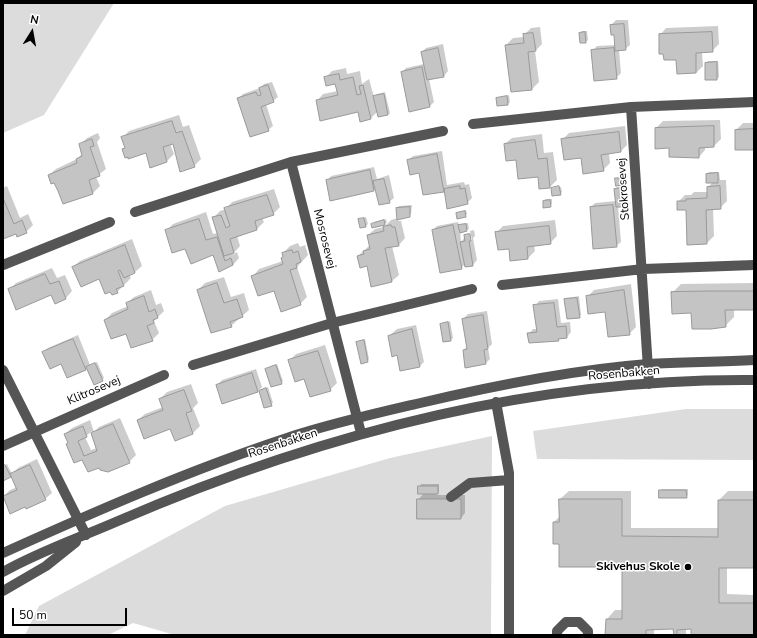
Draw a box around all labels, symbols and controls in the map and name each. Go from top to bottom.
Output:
north arrow [12,12,52,52]
text: N [29,12,40,28]
street label: Stokrosevej [615,157,633,221]
street label: Mosrosevej [310,208,338,270]
street label: Rosenbakken [588,364,660,384]
street label: Klitrosevej [65,373,123,409]
street label: Rosenbakken [247,426,319,462]
place label: Skivehus Skole [596,560,680,574]
marker: Skivehus Skole [683,562,693,572]
scale bar [14,600,129,626]
text: 50 m [19,607,47,623]

